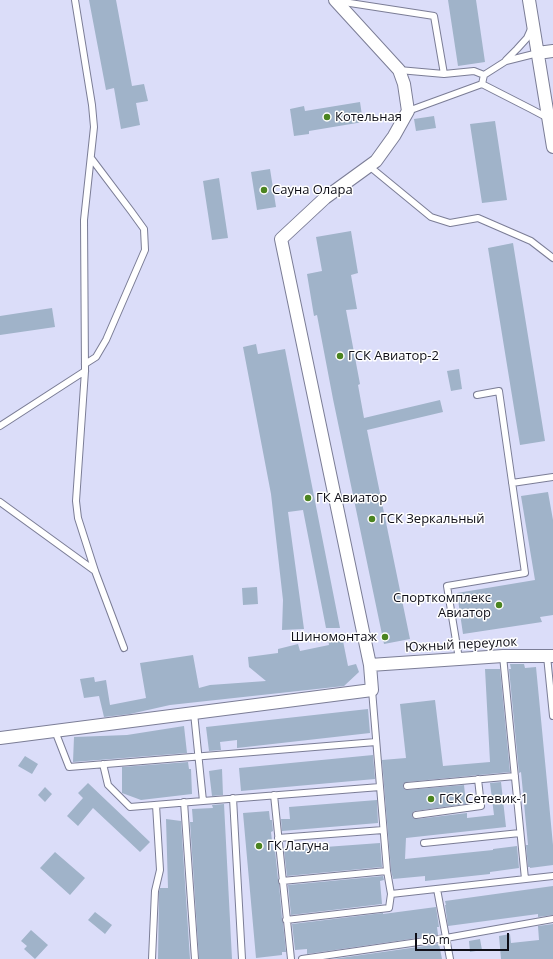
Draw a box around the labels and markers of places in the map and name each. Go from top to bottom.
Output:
place label: Котельная [335,109,402,125]
marker: Котельная [322,112,332,122]
place label: Сауна Олара [272,182,353,198]
marker: Сауна Олара [259,185,269,195]
place label: ГСК Авиатор-2 [348,348,439,364]
marker: ГСК Авиатор-2 [335,351,345,361]
place label: ГК Авиатор [316,490,387,506]
marker: ГК Авиатор [303,493,313,503]
place label: ГСК Зеркальный [380,511,485,527]
marker: ГСК Зеркальный [367,514,377,524]
place label: Спорткомплекс Авиатор [393,590,491,621]
marker: Спорткомплекс Авиатор [494,600,504,610]
place label: Шиномонтаж [291,629,377,645]
marker: Шиномонтаж [380,632,390,642]
place label: ГСК Сетевик-1 [439,791,528,807]
marker: ГСК Сетевик-1 [426,794,436,804]
place label: ГК Лагуна [267,838,329,854]
marker: ГК Лагуна [254,841,264,851]

